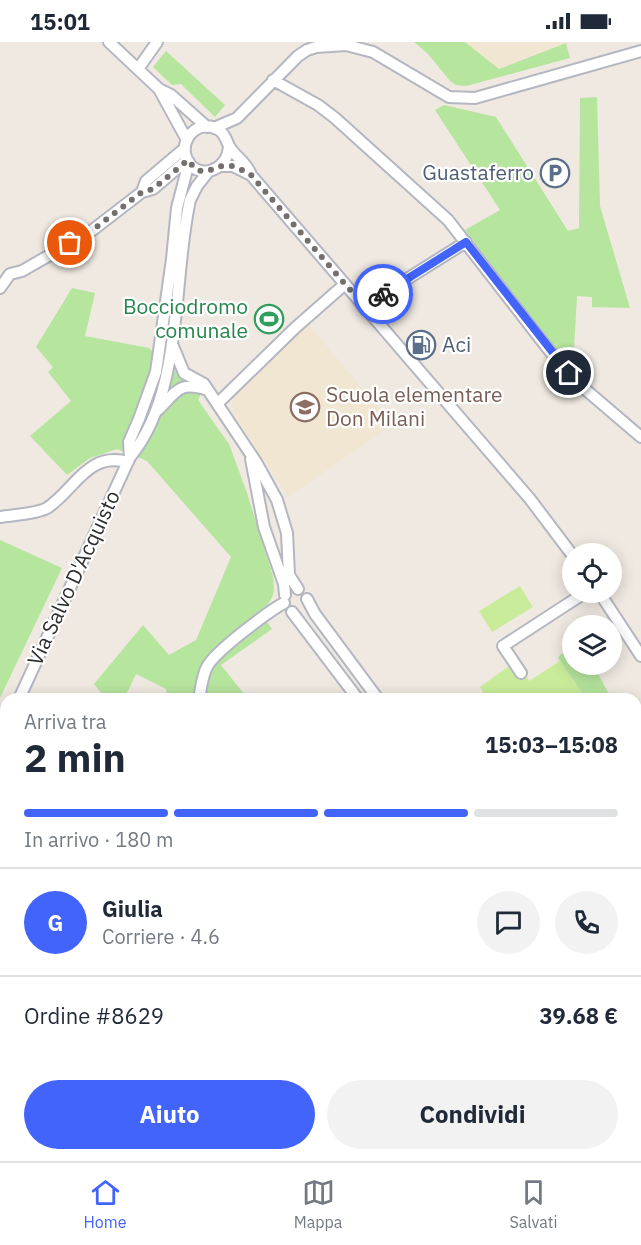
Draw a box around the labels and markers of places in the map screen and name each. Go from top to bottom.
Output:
parking icon: Guastaferro [539,157,571,189]
place label: Guastaferro [422,158,534,186]
pin [44,217,95,268]
place label: Bocciodromo comunale [123,292,248,344]
sports icon: Bocciodromo comunale [253,303,285,335]
fuel station icon: Aci [405,329,437,361]
place label: Aci [442,330,471,358]
pin [543,347,594,398]
place label: Scuola elementare Don Milani [326,380,503,432]
school or university icon: Scuola elementare Don Milani [289,391,321,423]

